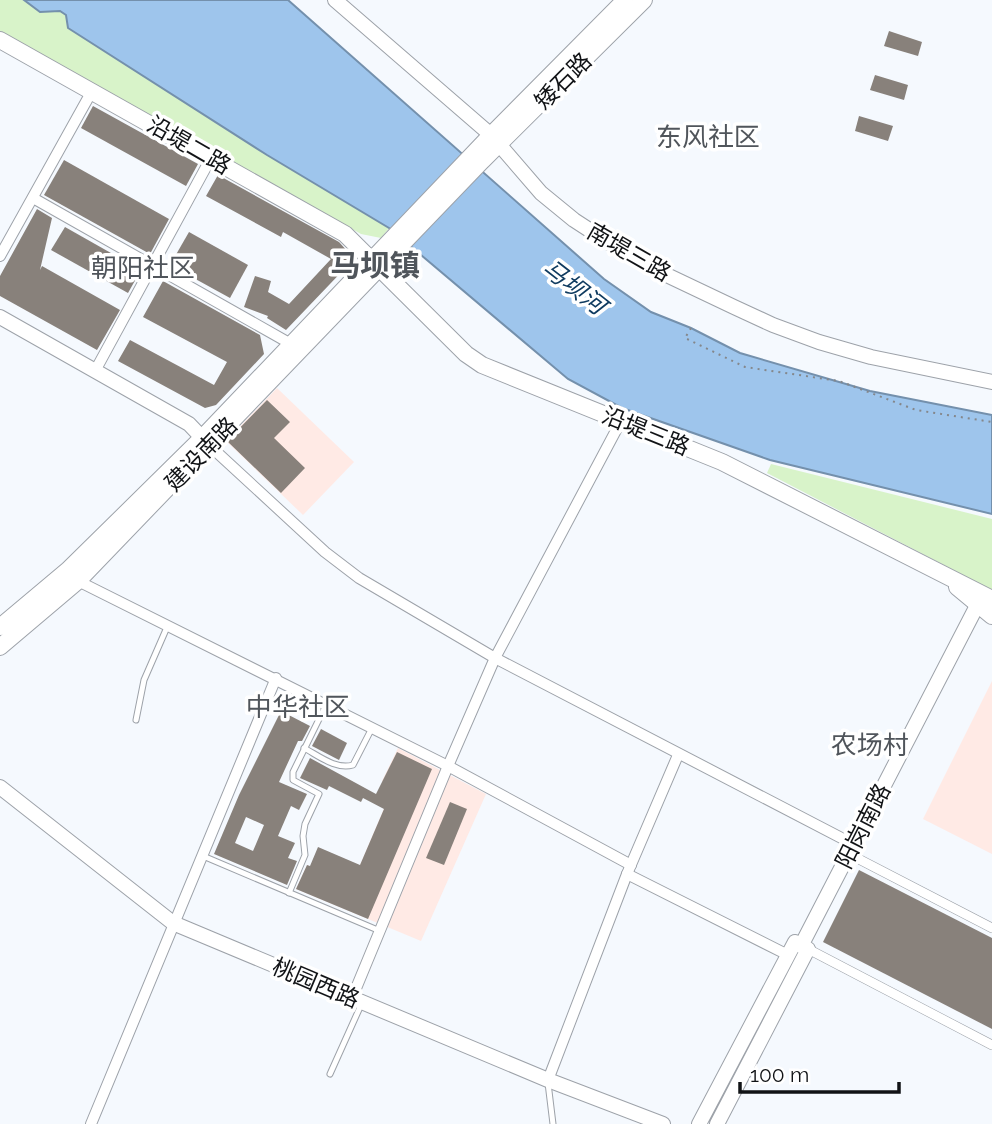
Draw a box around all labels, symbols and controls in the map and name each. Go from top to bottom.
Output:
street label: 矮石路 [529,47,597,115]
street label: 沿堤二路 [143,110,236,179]
district label: 东风社区 [656,122,760,152]
street label: 南堤三路 [583,217,676,286]
district label: 马坝镇 [330,248,420,283]
district label: 朝阳社区 [91,253,195,283]
water label: 马坝河 [537,253,615,323]
street label: 沿堤三路 [598,401,694,460]
street label: 建设南路 [159,411,242,496]
district label: 中华社区 [246,692,350,722]
district label: 农场村 [831,730,909,760]
street label: 阳岗南路 [830,779,895,873]
street label: 桃园西路 [269,952,364,1013]
scale bar [740,1050,899,1094]
text: 100 m [750,1062,809,1087]

